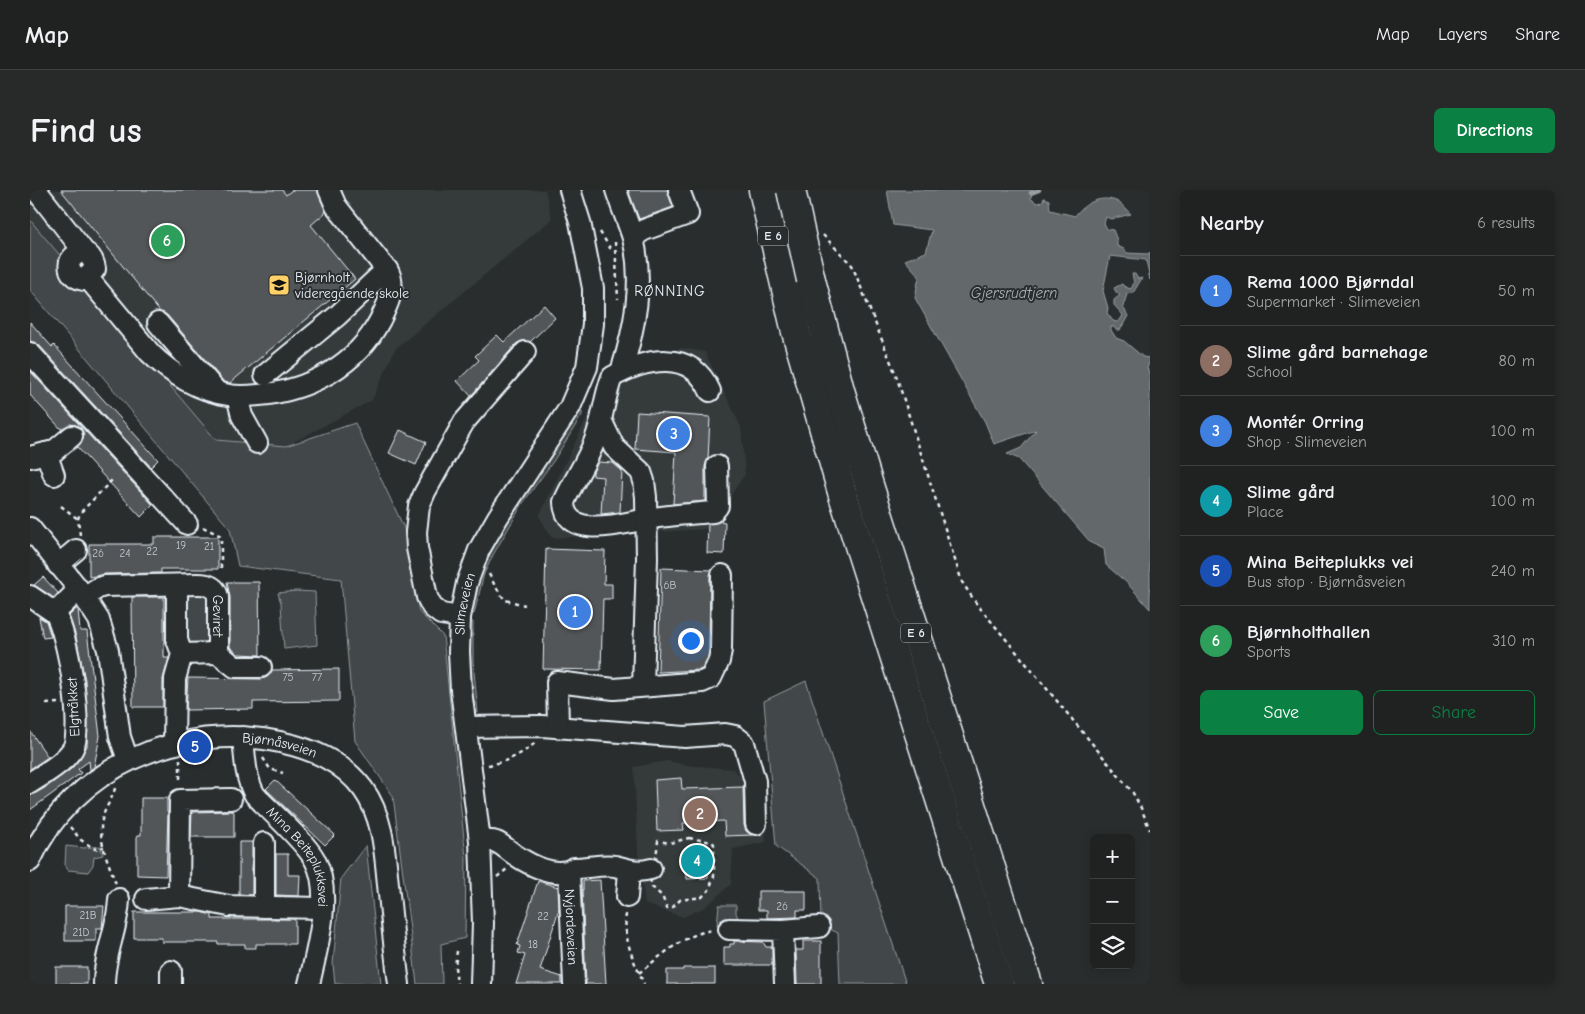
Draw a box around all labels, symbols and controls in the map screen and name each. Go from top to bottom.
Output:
text: Map [25,21,69,49]
text: Map [1376,24,1410,45]
text: Layers [1438,24,1487,45]
text: Share [1515,24,1560,45]
button: Directions [1434,108,1555,153]
text: Find us [30,110,142,151]
text: Nearby [1200,211,1264,235]
text: 6 results [1477,214,1535,232]
pin: 6 [151,222,183,260]
road number: E 6 [758,226,788,246]
place label: Bjørnholt videregående skole [294,269,409,302]
text: Rema 1000 Bjørndal [1247,271,1414,293]
school or university icon: Bjørnholt videregående skole [267,273,291,297]
district label: RØNNING [634,282,706,300]
text: 1 [1213,282,1219,300]
text: 50 m [1498,282,1535,300]
water label: Gjersrudtjern [971,284,1057,302]
text: Supermarket · Slimeveien [1247,293,1420,311]
text: Slime gård barnehage [1247,341,1428,363]
text: 2 [1212,352,1220,370]
text: 80 m [1498,352,1535,370]
text: School [1247,363,1293,381]
text: Montér Orring [1247,411,1365,433]
pin: 3 [658,415,690,453]
text: 3 [1212,422,1220,440]
text: 100 m [1491,422,1535,440]
text: Shop · Slimeveien [1247,433,1367,451]
text: Slime gård [1247,481,1335,503]
text: 4 [1212,492,1220,510]
text: 100 m [1491,492,1535,510]
text: Place [1247,503,1283,521]
house number: 19 [176,539,186,552]
house number: 21 [204,540,214,553]
house number: 22 [146,545,158,558]
house number: 26 [92,547,104,560]
house number: 24 [119,547,131,560]
text: Mina Beiteplukks vei [1247,551,1414,573]
text: 5 [1212,562,1220,580]
text: 240 m [1491,562,1535,580]
street label: Slimeveien [451,570,479,635]
text: Bus stop · Bjørnåsveien [1247,573,1405,591]
house number: 6B [664,579,677,592]
pin: 1 [559,593,591,631]
street label: Geviret [209,595,226,638]
text: Bjørnholthallen [1247,621,1370,643]
road number: E 6 [901,623,931,642]
your location [678,628,704,654]
text: 6 [1212,632,1220,650]
text: 310 m [1492,632,1535,650]
text: Sports [1247,643,1290,661]
house number: 75 [282,671,294,684]
house number: 77 [312,671,322,684]
street label: Elgtråkket [63,676,84,737]
button: Save [1200,690,1363,735]
button: Share [1373,690,1535,735]
pin: 5 [179,728,211,766]
street label: Bjørnåsveien [242,729,320,762]
pin: 2 [684,795,716,833]
street label: Mina Beiteplukksvei [263,803,331,907]
map controls [1090,834,1135,969]
button: + [1090,834,1135,879]
pin: 4 [681,842,713,880]
button: − [1090,879,1135,924]
street label: Nyjordeveien [561,888,581,965]
house number: 26 [776,900,788,913]
house number: 21B [80,909,97,922]
house number: 22 [537,910,549,923]
button: layers [1090,924,1135,969]
house number: 21D [72,926,90,939]
house number: 18 [528,938,538,951]

